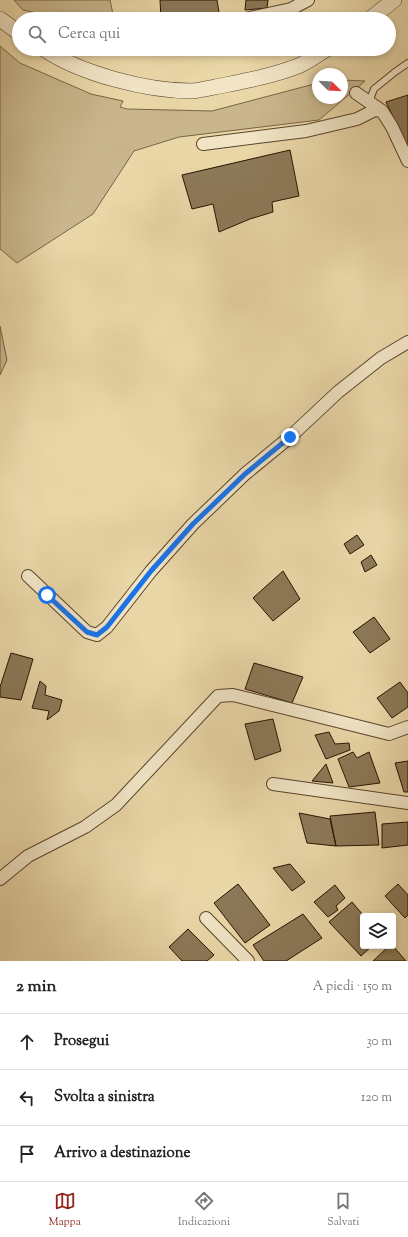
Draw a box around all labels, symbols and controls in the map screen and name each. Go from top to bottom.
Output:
search box [12,12,396,56]
icon: search [26,23,48,45]
text: Cerca qui [58,24,120,45]
north arrow [312,68,348,104]
route end [281,428,299,446]
route start [38,586,56,604]
map controls [360,913,396,949]
button: layers [360,913,396,949]
text: 2 min [16,975,57,999]
text: A piedi · 150 m [313,978,392,996]
icon: ahead [16,1031,38,1053]
text: Prosegui [54,1031,109,1052]
text: 30 m [366,1033,392,1051]
icon: left [16,1087,38,1109]
text: Svolta a sinistra [54,1087,155,1108]
text: 120 m [361,1089,392,1107]
icon: arrive [16,1143,38,1165]
text: Arrivo a destinazione [54,1143,190,1164]
tab: Mappa [49,1190,81,1230]
tab: Indicazioni [178,1190,230,1230]
tab: Salvati [327,1190,359,1230]

